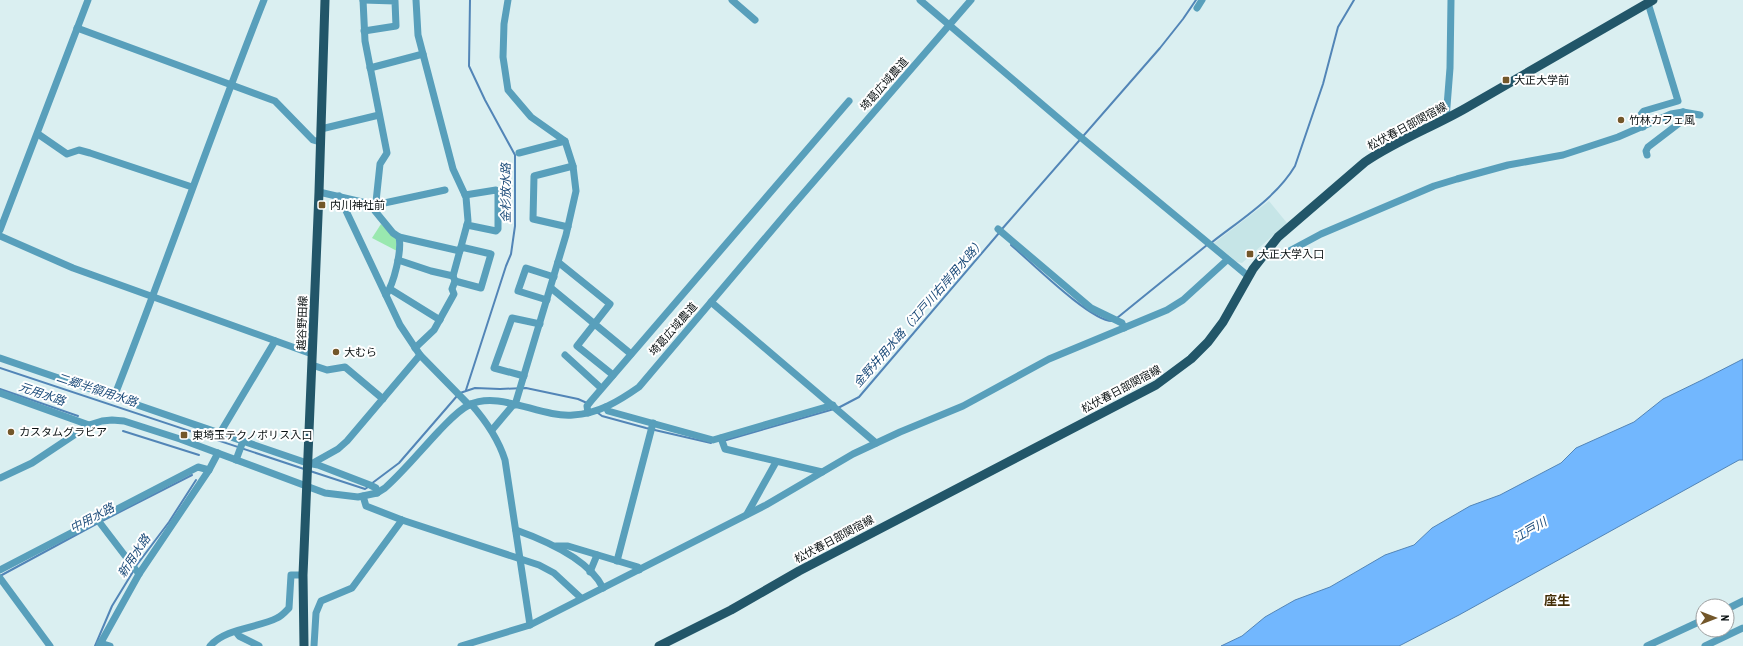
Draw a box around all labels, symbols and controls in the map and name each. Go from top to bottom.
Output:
street label: 埼葛広域農道 [857,55,911,113]
place label: 大正大学前 [1514,73,1569,87]
marker: 大正大学前 [1501,75,1511,85]
street label: 松伏春日部関宿線 [1365,99,1449,153]
place label: 竹林カフェ風 [1629,113,1695,127]
marker: 竹林カフェ風 [1616,115,1626,125]
water label: 金杉放水路 [498,162,514,223]
place label: 内川神社前 [330,198,385,212]
marker: 内川神社前 [317,200,327,210]
water label: 金野井用水路（江戸川右岸用水路） [850,235,988,391]
place label: 大正大学入口 [1258,247,1324,261]
marker: 大正大学入口 [1245,249,1255,259]
street label: 越谷野田線 [294,295,310,351]
street label: 埼葛広域農道 [646,300,700,358]
place label: 大むら [344,345,377,359]
marker: 大むら [331,347,341,357]
street label: 松伏春日部関宿線 [1079,362,1163,416]
water label: 二郷半領用水路 [55,369,140,411]
water label: 元用水路 [17,379,68,410]
place label: カスタムグラビア [19,425,107,439]
marker: カスタムグラビア [6,427,16,437]
place label: 東埼玉テクノポリス入口 [192,428,312,442]
marker: 東埼玉テクノポリス入口 [179,430,189,440]
water label: 中用水路 [67,499,118,536]
street label: 松伏春日部関宿線 [792,512,876,566]
water label: 江戸川 [1510,513,1551,546]
water label: 新用水路 [114,531,155,580]
district label: 座生 [1544,592,1570,609]
north arrow [1695,598,1735,638]
text: N [1718,615,1732,621]

